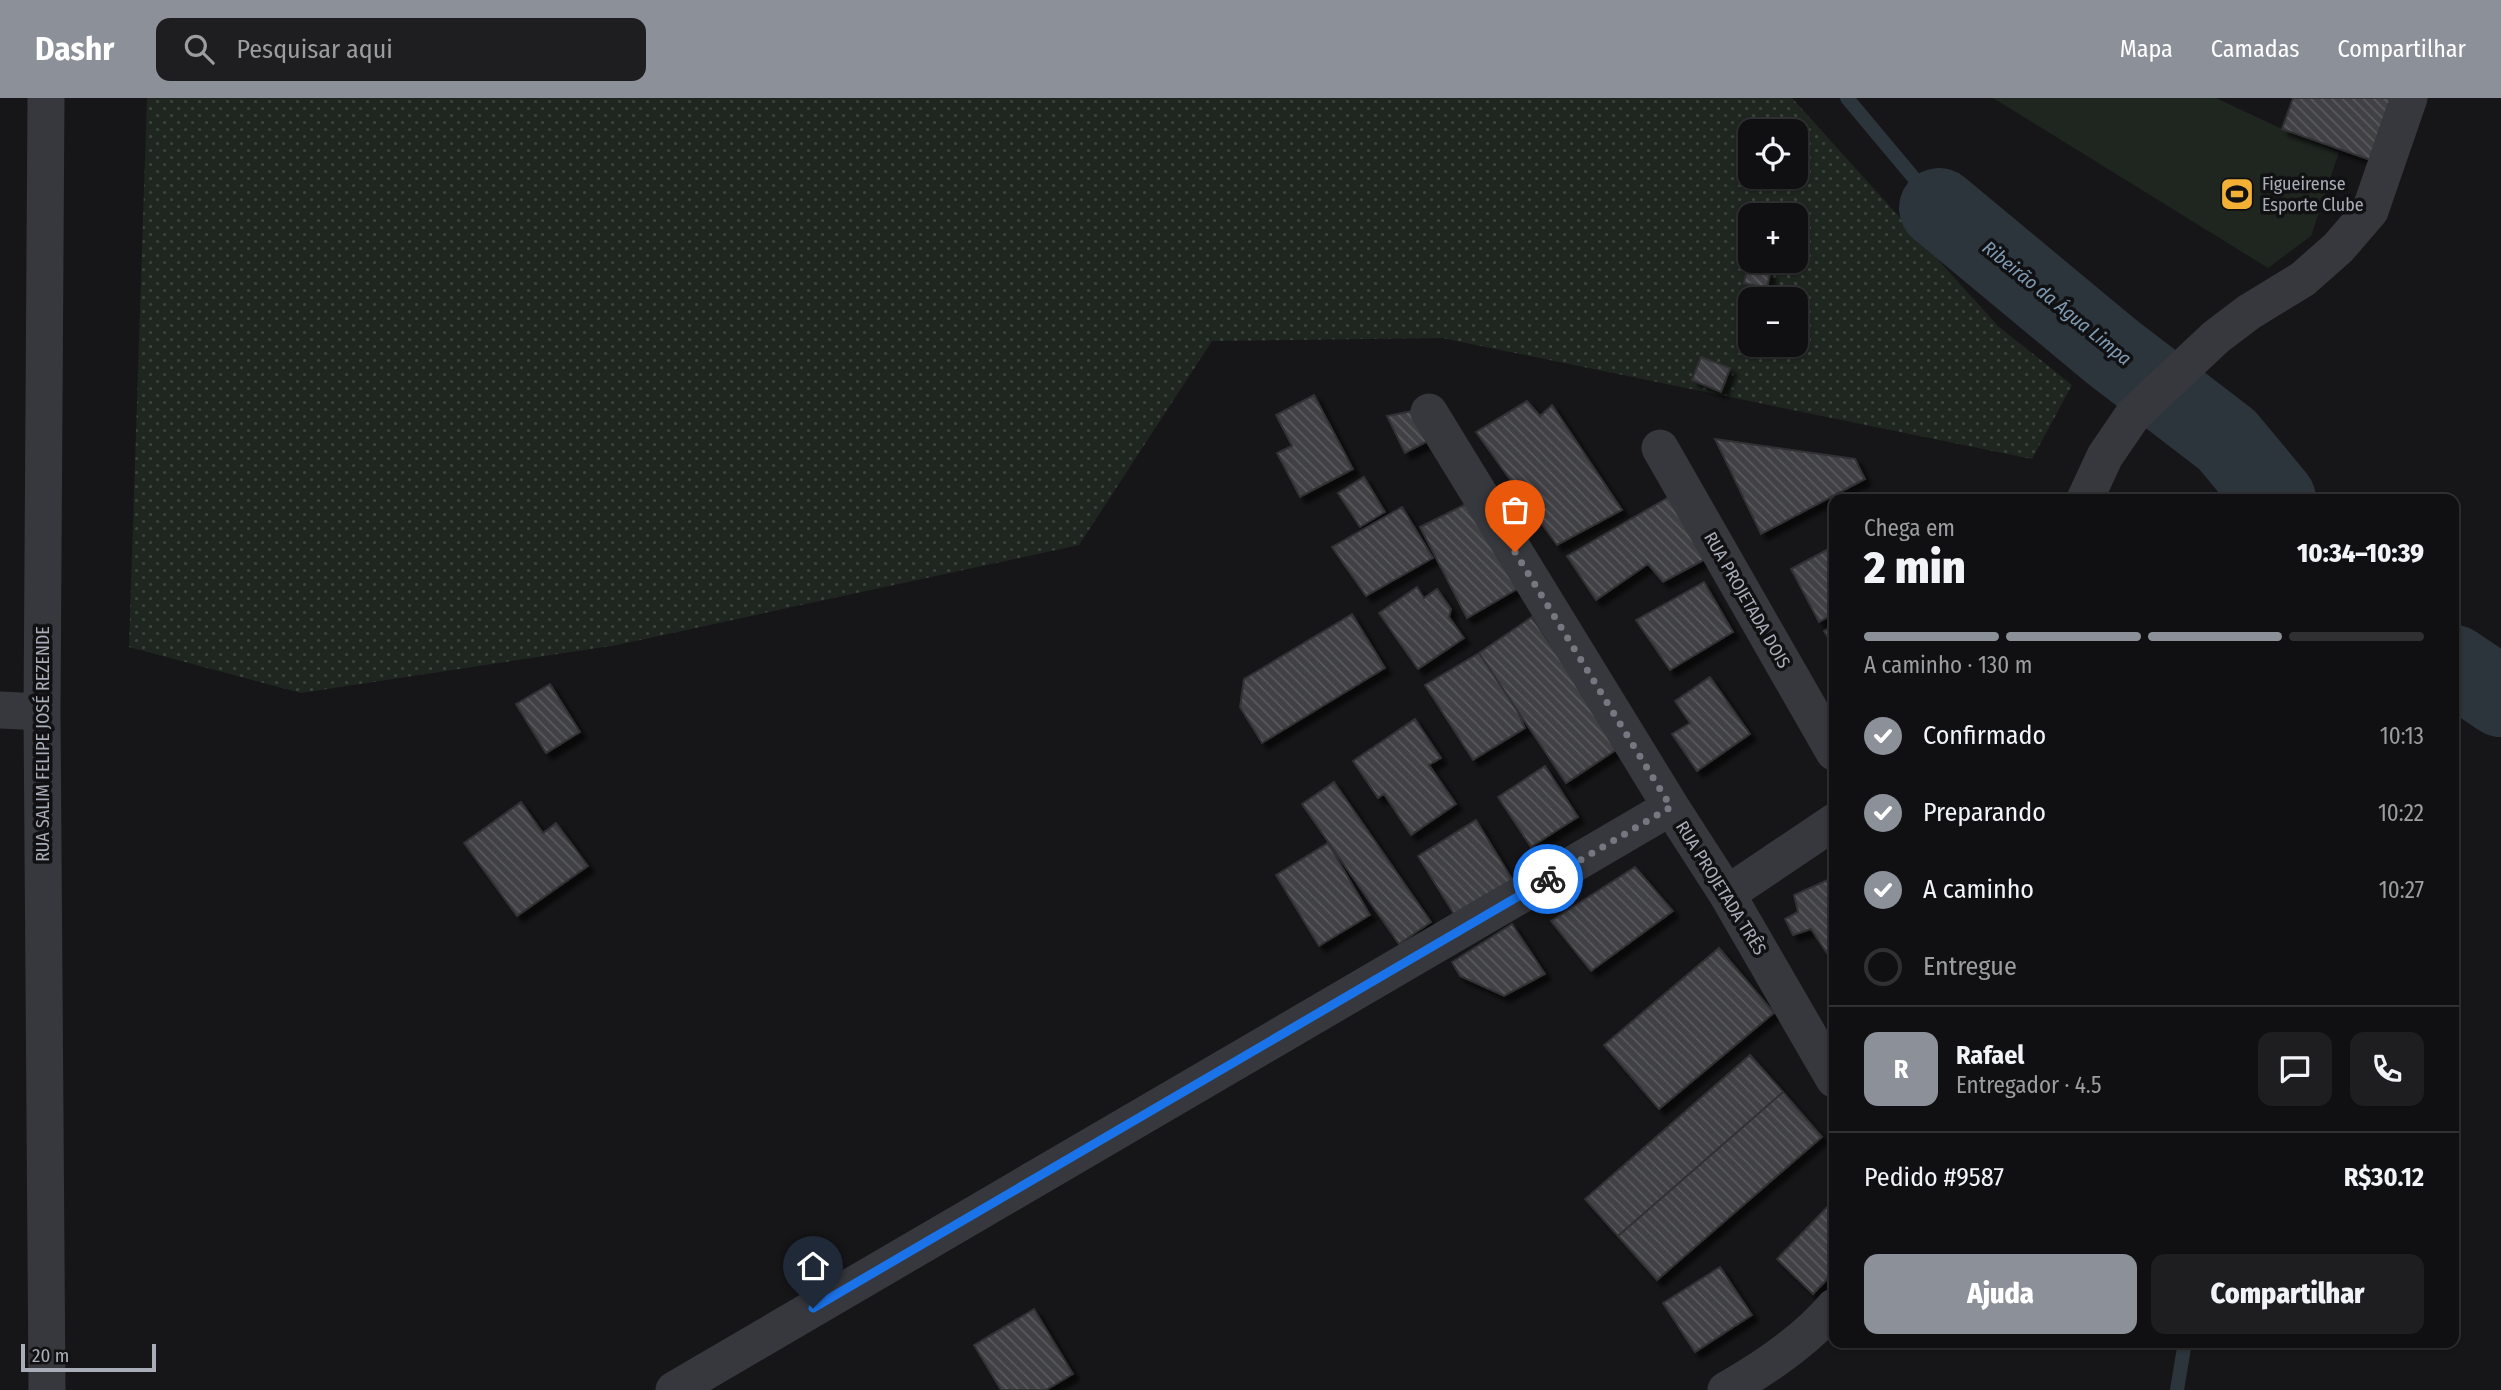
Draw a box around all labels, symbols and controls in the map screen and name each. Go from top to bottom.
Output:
search box [156,18,646,81]
text: Dashr [35,29,114,69]
icon: search [180,30,218,68]
text: Pesquisar aqui [236,34,393,65]
text: Mapa [2120,35,2173,63]
text: Camadas [2211,35,2300,63]
text: Compartilhar [2338,35,2466,63]
map controls [1738,119,1808,357]
button: locate [1738,119,1808,189]
place label: Figueirense Esporte Clube [2262,173,2364,216]
sports icon: Figueirense Esporte Clube [2218,175,2256,213]
button: + [1738,203,1808,273]
water label: Ribeirão da Água Limpa [1978,236,2136,370]
button: − [1738,287,1808,357]
pin [1485,480,1545,552]
icon: bag [1496,491,1534,529]
text: Chega em [1864,514,1955,542]
street label: RUA PROJETADA DOIS [1699,528,1795,672]
text: 10:34–10:39 [2297,538,2424,569]
text: 2 min [1864,540,1966,595]
street label: RUA SALIM FELIPE JOSÉ REZENDE [31,626,54,862]
text: A caminho · 130 m [1864,651,2032,679]
icon: check [1864,717,1902,755]
text: Confirmado [1923,720,2046,751]
text: 10:13 [2380,722,2424,750]
icon: check [1864,794,1902,832]
text: Preparando [1923,797,2046,828]
text: 10:22 [2378,799,2424,827]
street label: RUA PROJETADA TRÊS [1671,817,1771,959]
courier [1513,844,1583,914]
icon: bike [1529,860,1567,898]
icon: check [1864,871,1902,909]
text: A caminho [1923,874,2034,905]
text: 10:27 [2379,876,2424,904]
text: Entregue [1923,951,2017,982]
button: chat [2258,1032,2332,1106]
button: phone [2350,1032,2424,1106]
text: Rafael [1956,1040,2024,1071]
text: R [1894,1054,1908,1085]
text: Entregador · 4.5 [1956,1071,2102,1099]
text: Pedido #9587 [1864,1162,2004,1193]
text: R$30.12 [2344,1162,2424,1193]
pin [783,1236,843,1308]
icon: home [794,1247,832,1285]
button: Ajuda [1864,1254,2137,1334]
button: Compartilhar [2151,1254,2424,1334]
scale bar [21,1341,156,1373]
text: 20 m [32,1344,69,1367]

